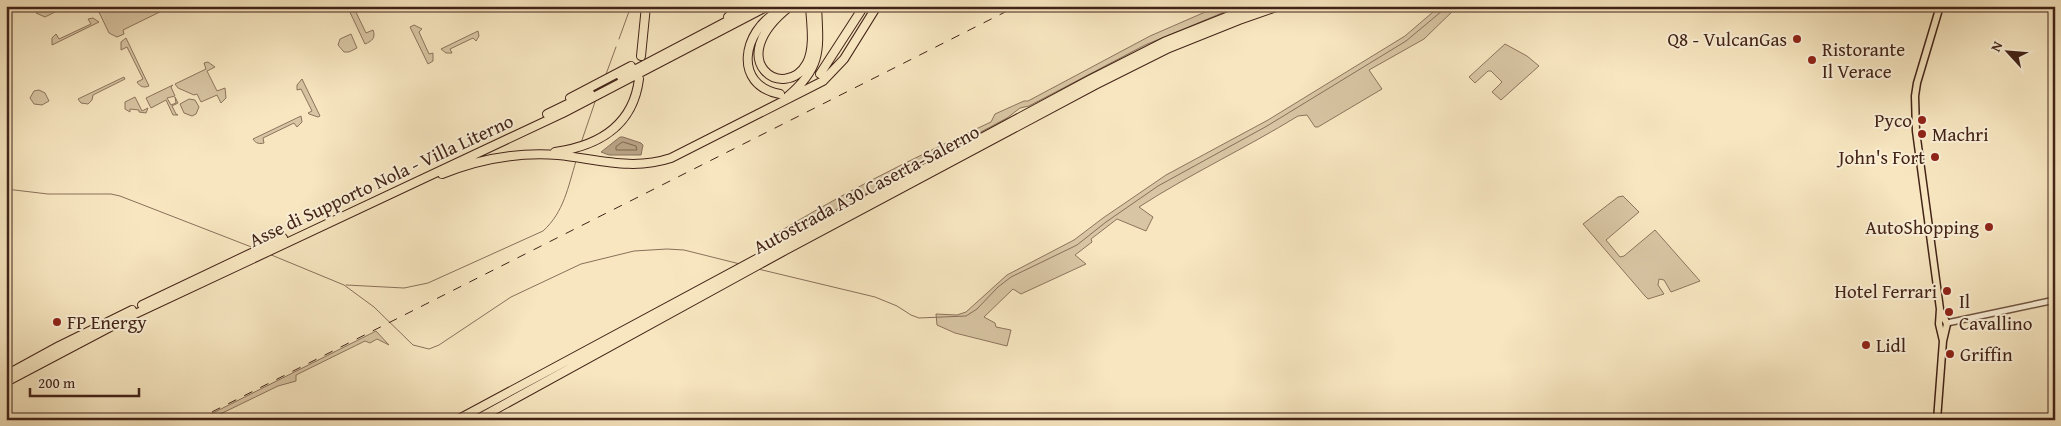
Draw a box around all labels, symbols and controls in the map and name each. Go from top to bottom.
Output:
place label: Q8 - VulcanGas [1668,25,1787,53]
north arrow [1984,28,2034,78]
marker: Q8 - VulcanGas [1791,33,1803,45]
place label: Ristorante Il Verace [1822,35,1905,85]
text: N [1985,37,2008,55]
marker: Ristorante Il Verace [1806,54,1818,66]
street label: Asse di Supporto Nola - Villa Literno [244,106,518,254]
place label: Pyco [1874,106,1912,134]
marker: Pyco [1916,114,1928,126]
street label: Autostrada A30 Caserta-Salerno [748,117,984,261]
place label: Machri [1932,120,1989,148]
marker: Machri [1916,128,1928,140]
place label: John's Fort [1837,143,1925,171]
marker: John's Fort [1929,151,1941,163]
place label: AutoShopping [1865,213,1980,241]
marker: AutoShopping [1983,221,1995,233]
place label: Hotel Ferrari [1834,277,1937,305]
marker: Hotel Ferrari [1941,285,1953,297]
place label: Il Cavallino [1959,287,2032,337]
marker: Il Cavallino [1943,306,1955,318]
place label: FP Energy [67,308,147,336]
marker: FP Energy [51,316,63,328]
place label: Lidl [1876,331,1906,359]
marker: Lidl [1860,339,1872,351]
place label: Griffin [1960,340,2013,368]
marker: Griffin [1944,348,1956,360]
scale bar [30,366,139,398]
text: 200 m [38,372,76,393]

